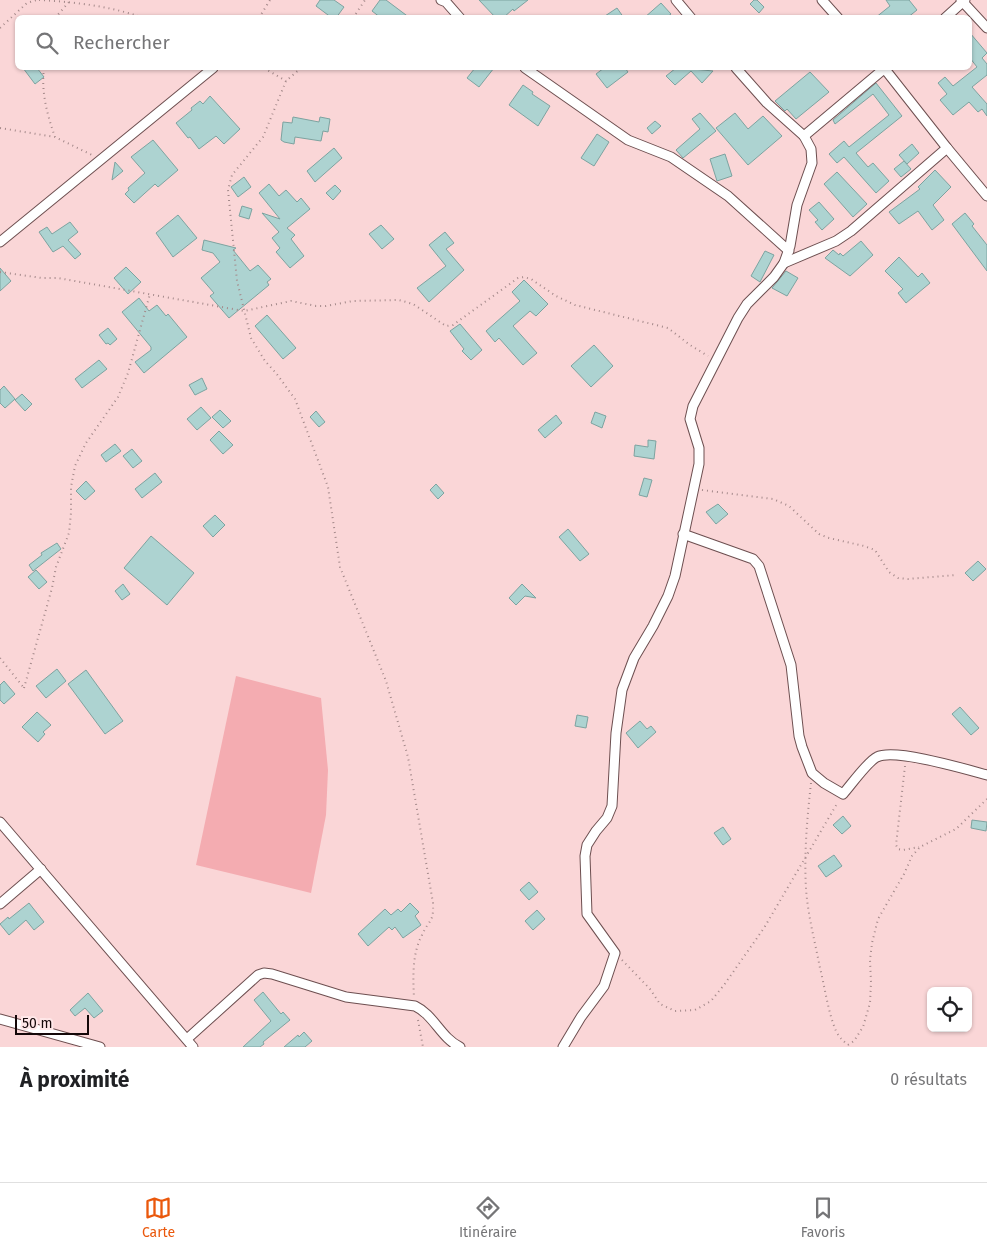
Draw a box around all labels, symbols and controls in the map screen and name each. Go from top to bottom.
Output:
search box [15,15,972,70]
icon: search [33,29,61,57]
text: Rechercher [73,31,170,54]
map controls [927,987,972,1032]
button: locate [927,987,972,1032]
scale bar [15,1012,89,1035]
text: 50 m [22,1015,53,1032]
text: À proximité [20,1067,129,1093]
text: 0 résultats [890,1070,967,1089]
tab: Carte [142,1194,175,1241]
tab: Itinéraire [459,1194,517,1241]
tab: Favoris [801,1194,845,1241]

